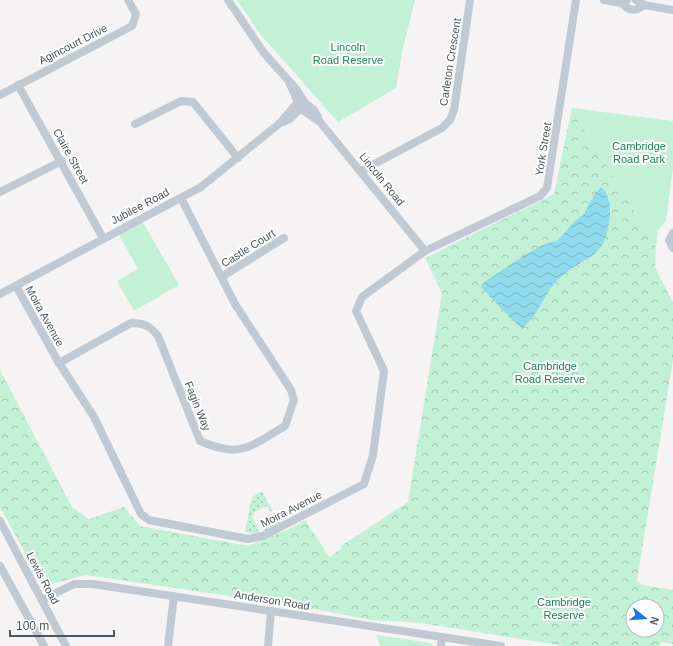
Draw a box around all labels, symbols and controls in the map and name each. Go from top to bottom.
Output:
street label: Carleton Crescent [437,17,463,107]
street label: Agincourt Drive [37,22,109,66]
park label: Lincoln Road Reserve [313,41,383,66]
street label: York Street [533,121,553,177]
street label: Claire Street [51,126,91,186]
park label: Cambridge Road Park [612,140,666,165]
street label: Lincoln Road [357,150,407,208]
street label: Jubilee Road [109,186,171,226]
street label: Castle Court [219,227,277,269]
street label: Moira Avenue [23,284,67,348]
park label: Cambridge Road Reserve [515,360,585,385]
street label: Fagin Way [183,380,214,433]
street label: Moira Avenue [258,488,324,530]
street label: Lewis Road [24,550,62,606]
street label: Anderson Road [233,588,311,612]
park label: Cambridge Reserve [537,596,591,621]
north arrow [625,598,665,638]
scale bar [10,612,114,638]
text: N [648,615,661,627]
text: 100 m [16,619,49,633]

